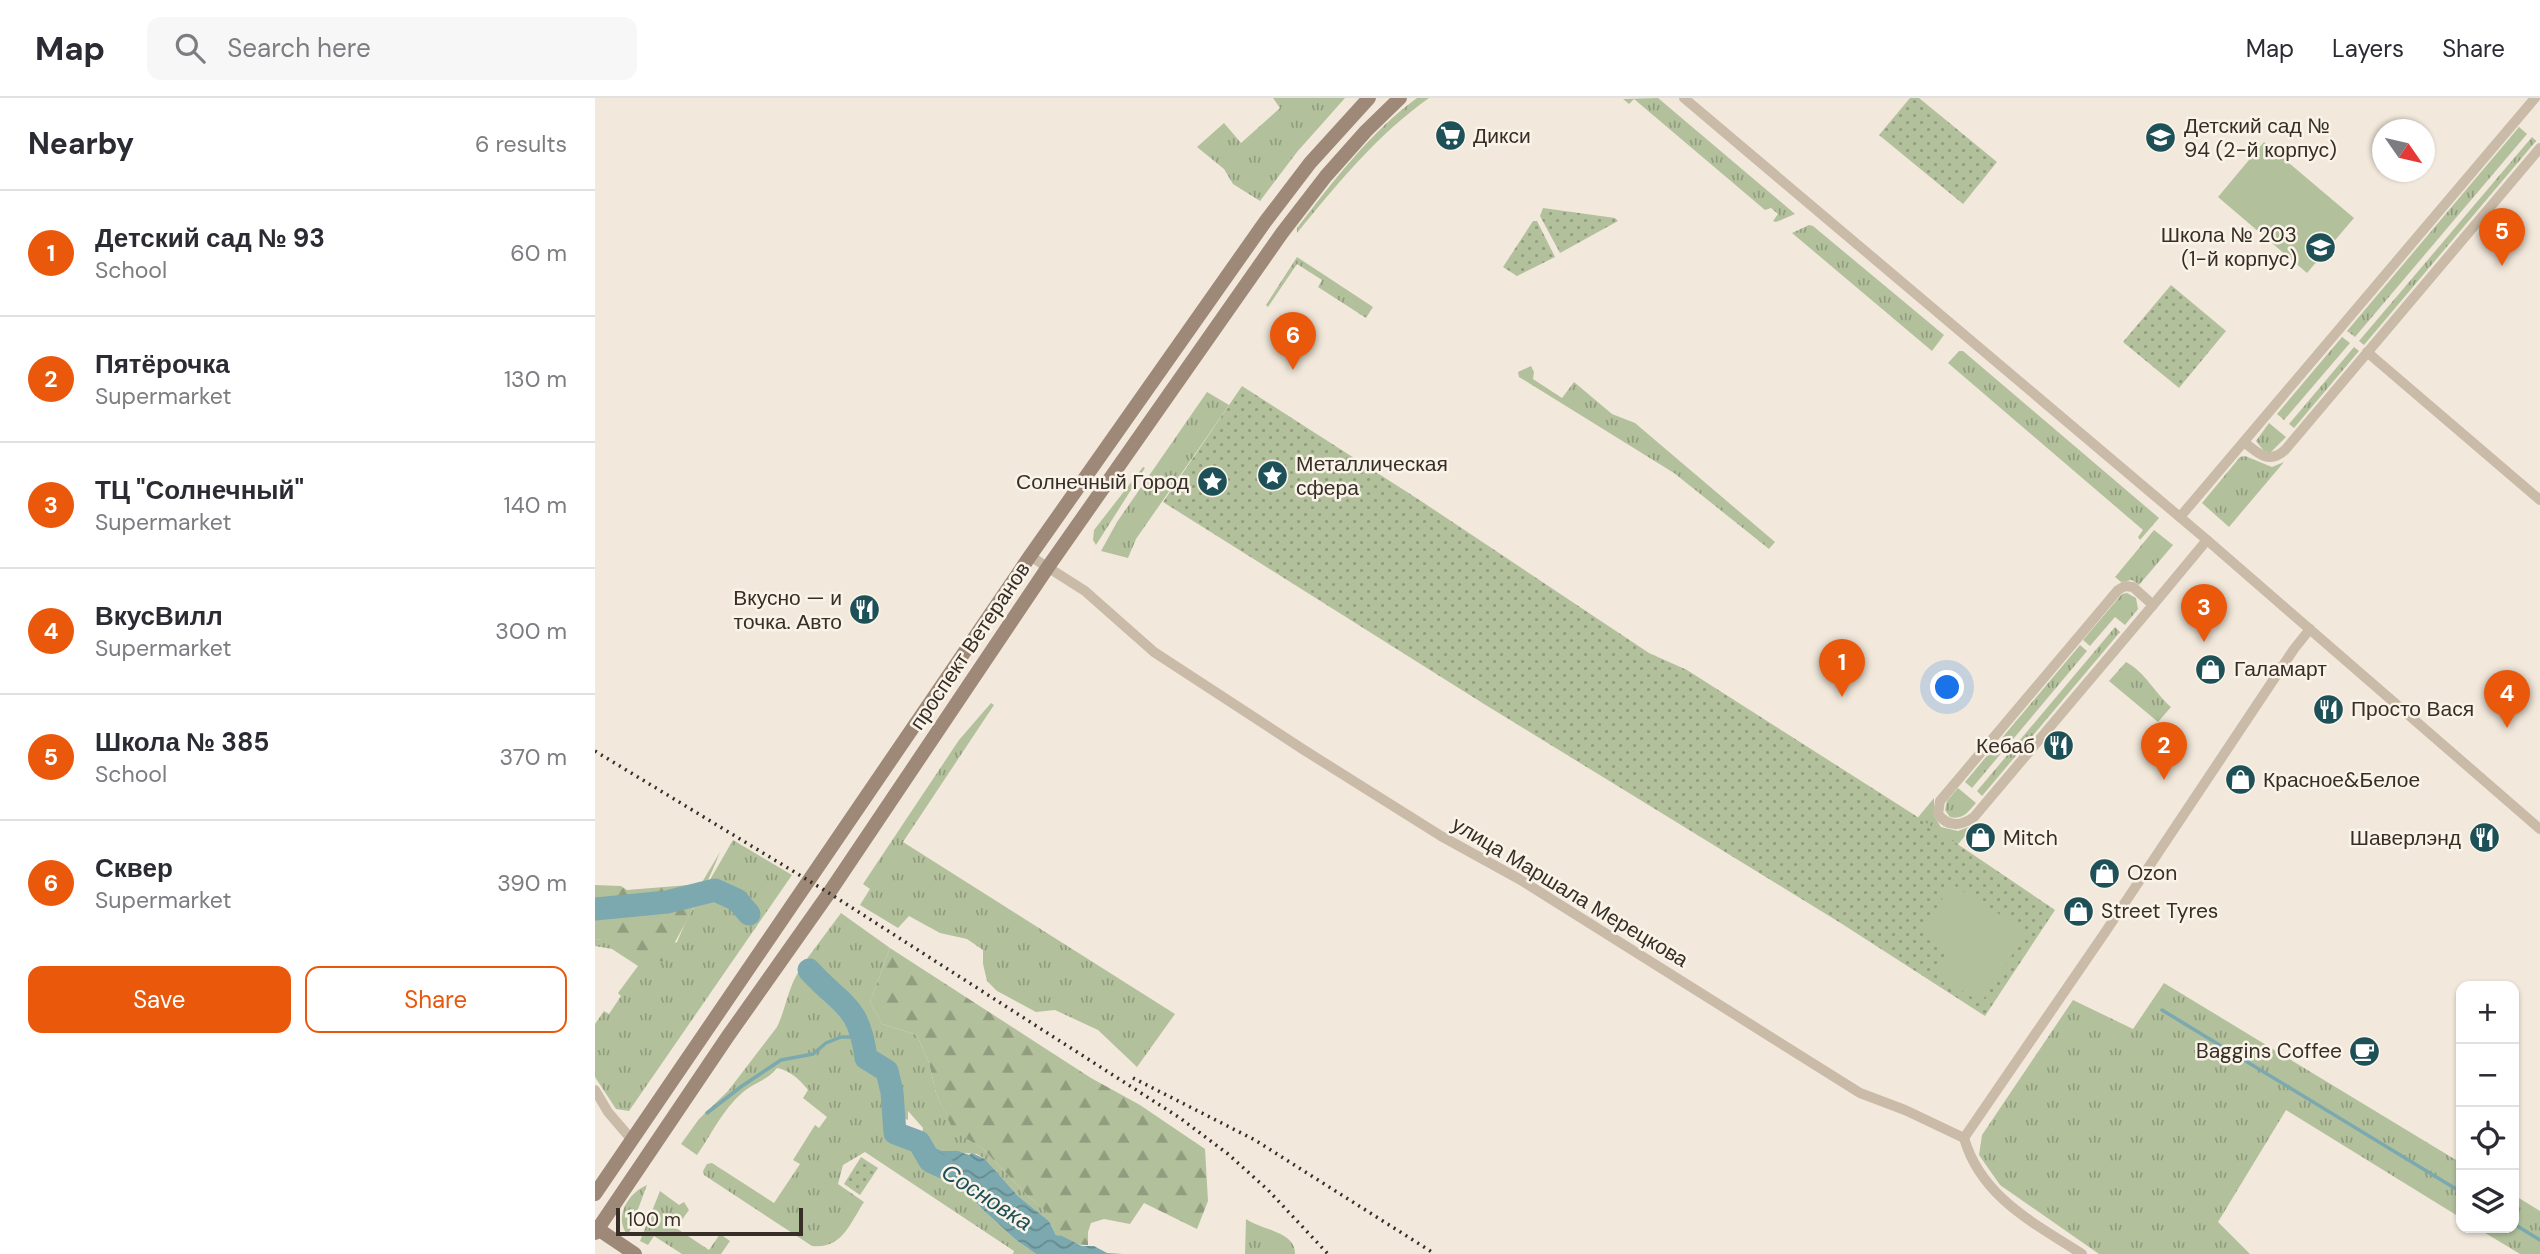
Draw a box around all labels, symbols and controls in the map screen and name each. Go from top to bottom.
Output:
search box [147,17,637,80]
text: Map [35,27,105,70]
icon: search [171,29,209,67]
text: Search here [227,31,371,65]
text: Map [2246,33,2294,64]
text: Layers [2332,33,2404,64]
text: Share [2442,33,2505,64]
place label: Детский сад № 94 (2-й корпус) [2184,112,2337,164]
supermarket icon: Дикси [1433,119,1467,153]
north arrow [2372,119,2435,182]
school or university icon: Детский сад № 94 (2-й корпус) [2144,121,2178,155]
place label: Дикси [1473,122,1531,150]
text: Nearby [28,124,134,163]
text: 6 results [475,129,567,159]
pin: 5 [2479,208,2525,266]
text: Детский сад № 93 [95,221,325,255]
place label: Школа № 203 (1-й корпус) [2161,221,2297,273]
school or university icon: Школа № 203 (1-й корпус) [2303,230,2337,264]
text: 1 [47,238,55,268]
text: 60 m [510,238,567,268]
text: School [95,255,167,285]
pin: 6 [1270,312,1316,370]
text: Пятёрочка [95,347,230,381]
text: 2 [44,364,58,394]
text: 130 m [504,364,567,394]
text: Supermarket [95,381,231,411]
place label: Металлическая сфера [1296,450,1448,502]
place icon: Металлическая сфера [1256,459,1290,493]
place icon: Солнечный Город [1195,465,1229,499]
place label: Солнечный Город [1016,468,1189,496]
text: ТЦ "Солнечный" [95,473,304,507]
text: 3 [44,490,58,520]
text: 140 m [504,490,567,520]
text: Supermarket [95,507,231,537]
street label: проспект Ветеранов [903,557,1037,735]
place label: Вкусно — и точка. Авто [733,584,842,636]
pin: 3 [2181,584,2227,642]
restaurant icon: Вкусно — и точка. Авто [848,593,882,627]
text: ВкусВилл [95,599,223,633]
text: 4 [44,616,58,646]
text: 300 m [495,616,567,646]
text: Supermarket [95,633,231,663]
pin: 1 [1819,639,1865,697]
shop icon: Галамарт [2194,652,2228,686]
place label: Галамарт [2234,655,2327,683]
your location [1930,670,1964,704]
pin: 4 [2484,670,2530,728]
restaurant icon: Просто Вася [2311,692,2345,726]
place label: Просто Вася [2351,695,2474,723]
pin: 2 [2141,722,2187,780]
text: Школа № 385 [95,725,270,759]
restaurant icon: Кебаб [2041,729,2075,763]
place label: Кебаб [1976,732,2035,760]
text: 5 [44,742,58,772]
text: 370 m [499,742,567,772]
text: School [95,759,167,789]
shop icon: Красное&Белое [2223,763,2257,797]
place label: Красное&Белое [2263,766,2420,794]
street label: улица Маршала Мерецкова [1447,810,1694,974]
shop icon: Mitch [1963,821,1997,855]
restaurant icon: Шаверлэнд [2467,821,2501,855]
place label: Mitch [2003,824,2058,852]
place label: Шаверлэнд [2350,824,2461,852]
text: Сквер [95,851,173,885]
shop icon: Ozon [2087,856,2121,890]
place label: Ozon [2127,859,2177,887]
text: 6 [44,868,58,898]
text: 390 m [497,868,567,898]
text: Supermarket [95,885,231,915]
shop icon: Street Tyres [2061,894,2095,928]
place label: Street Tyres [2101,897,2218,925]
button: Save [28,966,291,1033]
button: Share [305,966,567,1033]
map controls [2456,981,2519,1233]
button: + [2456,981,2519,1044]
cafe icon: Baggins Coffee [2348,1034,2382,1068]
place label: Baggins Coffee [2196,1037,2342,1065]
button: − [2456,1044,2519,1107]
button: locate [2456,1107,2519,1170]
water label: Сосновка [936,1157,1038,1237]
button: layers [2456,1170,2519,1233]
scale bar [616,1205,803,1237]
text: 100 m [627,1207,681,1232]

